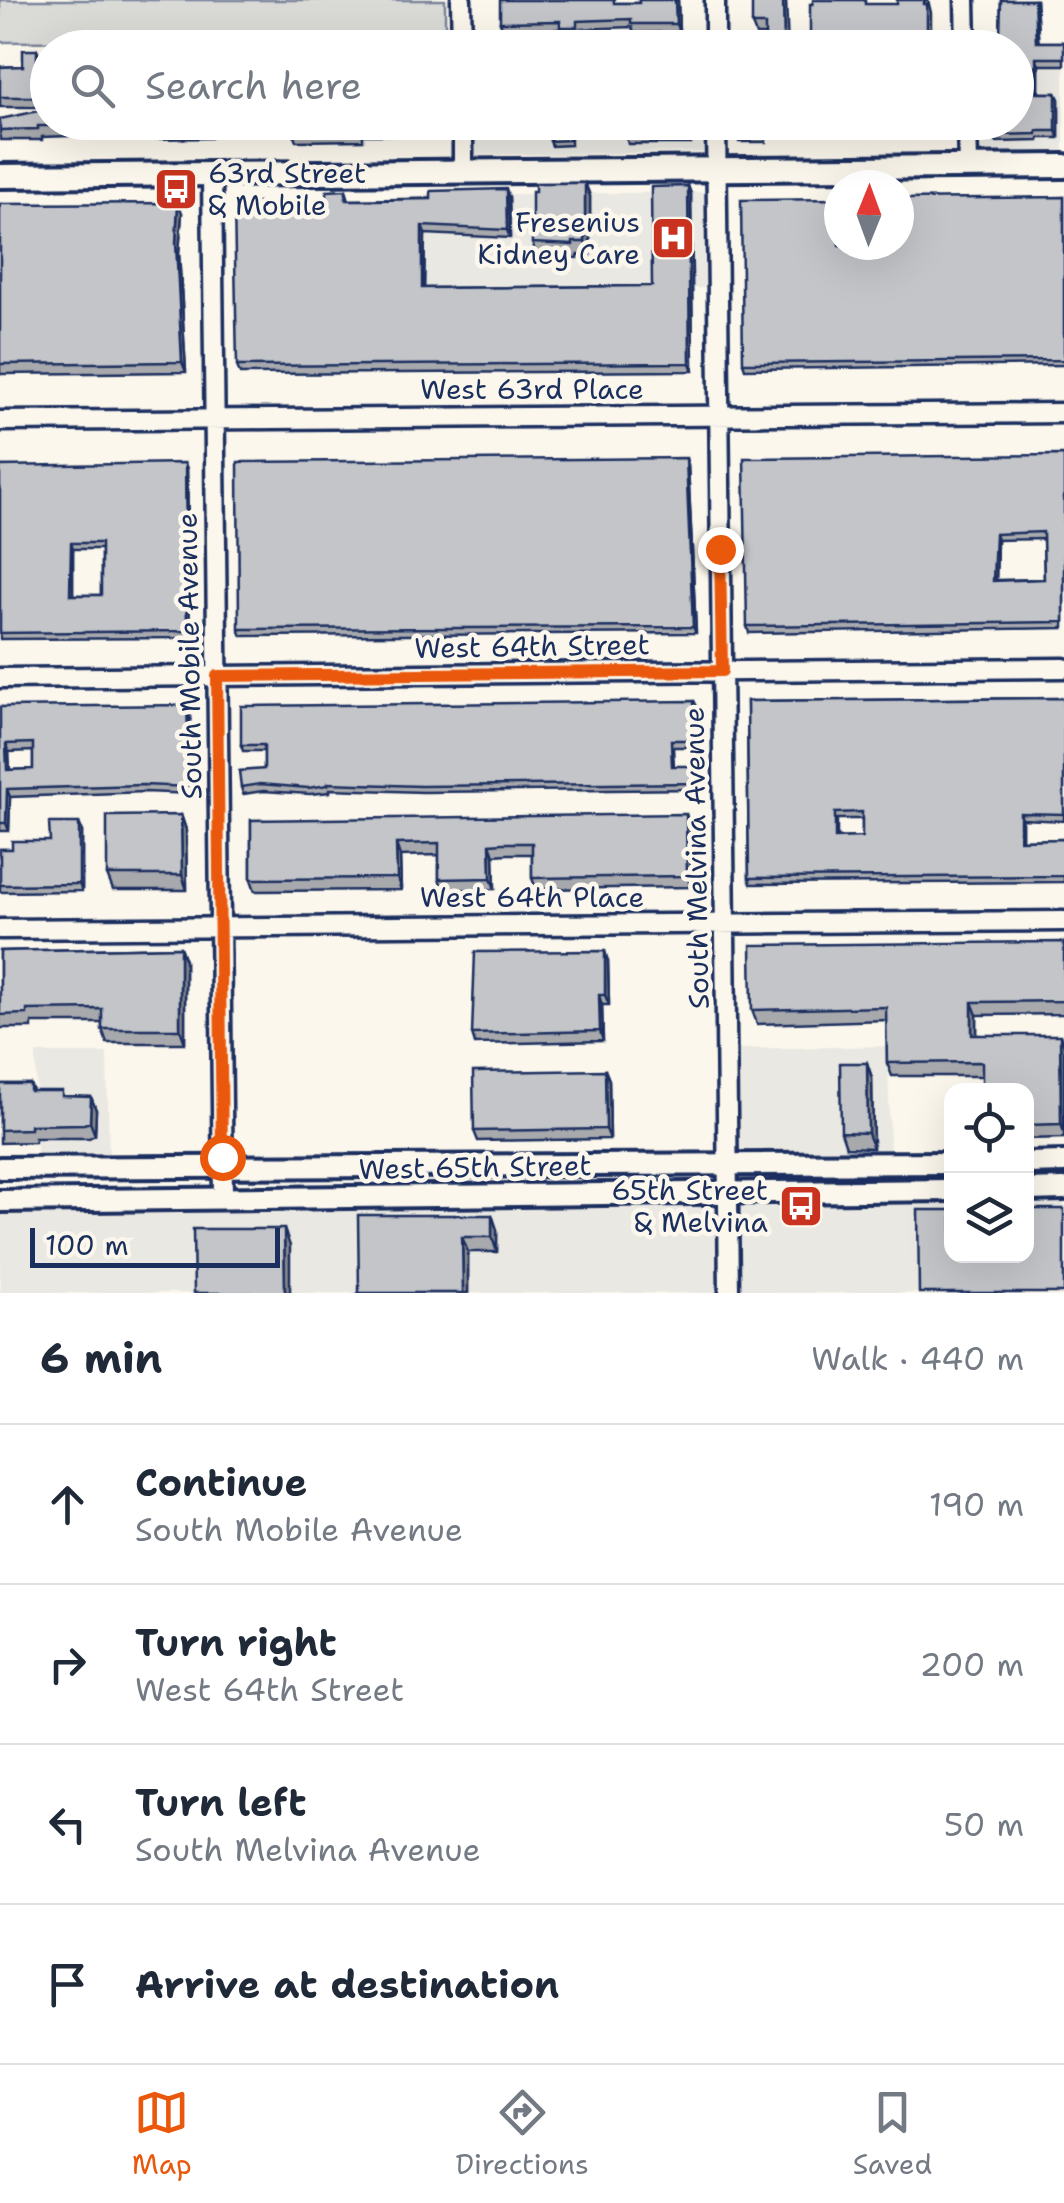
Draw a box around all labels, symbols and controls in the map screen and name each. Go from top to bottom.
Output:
search box [30,30,1034,140]
icon: search [65,58,120,113]
text: Search here [145,60,362,111]
place label: 63rd Street & Mobile [208,154,366,224]
bus stop icon: 63rd Street & Mobile [153,166,199,212]
north arrow [824,170,914,260]
place label: Fresenius Kidney Care [477,203,640,273]
hospital icon: Fresenius Kidney Care [650,215,696,261]
street label: West 63rd Place [420,370,644,408]
street label: South Mobile Avenue [167,512,211,800]
route end [698,527,744,573]
street label: West 64th Street [414,625,650,667]
street label: South Melvina Avenue [674,706,718,1010]
street label: West 64th Place [420,878,644,916]
map controls [944,1083,1034,1263]
button: locate [944,1083,1034,1173]
route start [200,1135,246,1181]
street label: West 65th Street [358,1146,592,1188]
place label: 65th Street & Melvina [611,1171,768,1241]
button: layers [944,1173,1034,1263]
bus stop icon: 65th Street & Melvina [778,1183,824,1229]
scale bar [30,1223,280,1268]
text: 100 m [45,1226,129,1264]
text: 6 min [40,1330,162,1386]
text: Walk · 440 m [811,1337,1024,1380]
text: Continue [135,1457,307,1508]
icon: ahead [40,1477,95,1532]
text: 190 m [929,1483,1024,1526]
text: South Mobile Avenue [135,1508,463,1551]
text: Turn right [135,1617,337,1668]
icon: right [40,1637,95,1692]
text: 200 m [920,1643,1024,1686]
text: West 64th Street [135,1668,404,1711]
text: Turn left [135,1777,307,1828]
icon: left [40,1797,95,1852]
text: 50 m [944,1803,1024,1846]
text: South Melvina Avenue [135,1828,481,1871]
icon: arrive [40,1957,95,2012]
text: Arrive at destination [135,1959,559,2010]
tab: Map [132,2085,192,2183]
tab: Directions [455,2085,589,2183]
tab: Saved [853,2085,932,2183]

